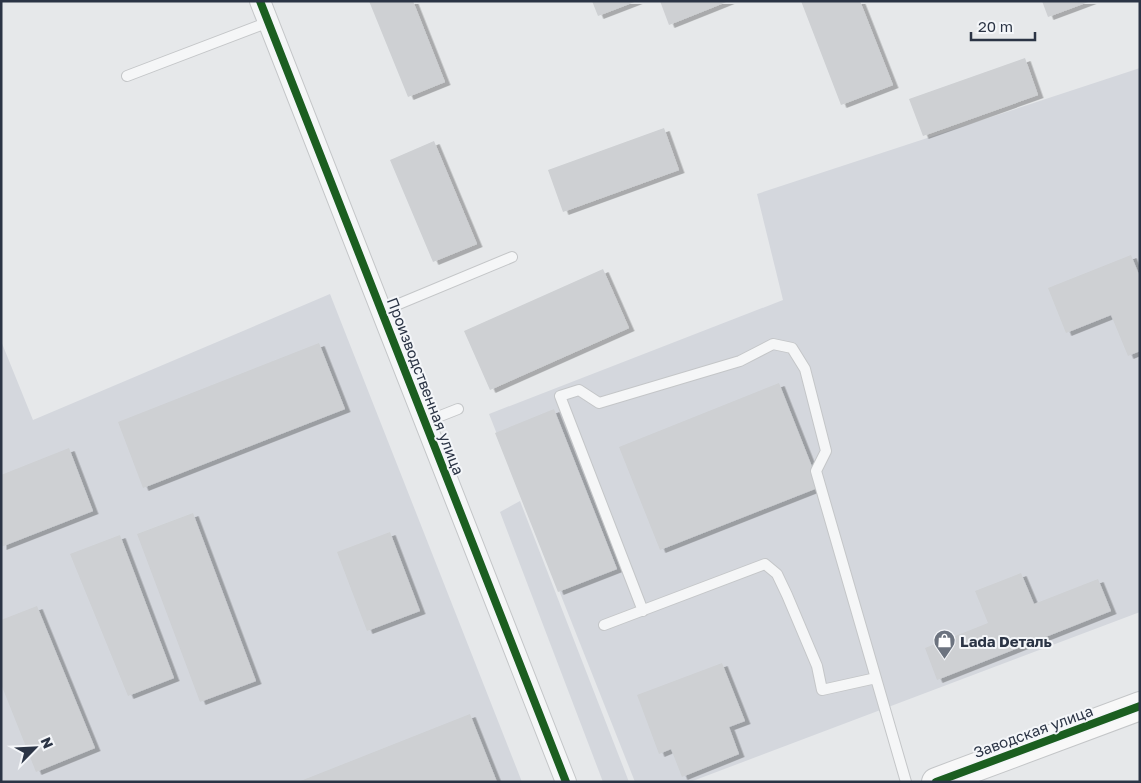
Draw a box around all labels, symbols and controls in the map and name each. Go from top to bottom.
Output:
scale bar [971,10,1035,42]
text: 20 m [978,17,1013,35]
street label: Производственная улица [384,295,468,477]
shop icon: Lada Dеталь [932,629,956,660]
place label: Lada Dеталь [960,632,1052,650]
street label: Заводская улица [971,701,1095,761]
north arrow [10,723,60,773]
text: N [37,734,57,751]

